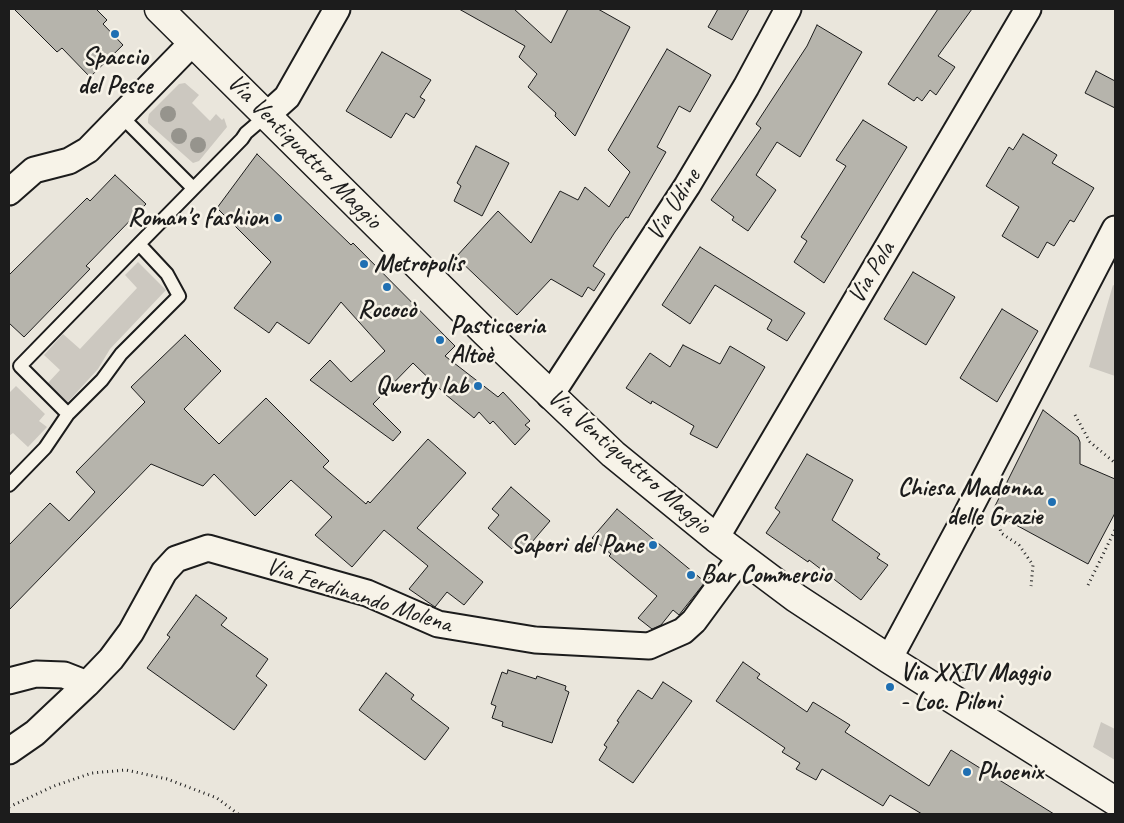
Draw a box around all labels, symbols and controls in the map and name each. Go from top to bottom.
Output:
marker: Spaccio del Pesce [109,28,121,40]
place label: Spaccio del Pesce [78,42,152,101]
street label: Via Ventiquattro Maggio [220,68,388,236]
street label: Via Udine [640,164,708,246]
place label: Roman's fashion [128,203,268,233]
marker: Roman's fashion [272,212,284,224]
street label: Via Pola [842,237,902,309]
place label: Metropolis [374,249,463,279]
marker: Metropolis [358,258,370,270]
marker: Rococò [381,281,393,293]
place label: Rococò [358,295,416,325]
place label: Pasticceria Altoè [450,311,545,370]
marker: Pasticceria Altoè [434,334,446,346]
place label: Qwerty lab [376,371,468,401]
marker: Qwerty lab [472,380,484,392]
street label: Via Ventiquattro Maggio [541,383,717,541]
place label: Chiesa Madonna delle Grazie [898,473,1042,532]
marker: Chiesa Madonna delle Grazie [1046,496,1058,508]
place label: Sapori del Pane [511,530,643,560]
marker: Sapori del Pane [647,539,659,551]
street label: Via Ferdinando Molena [262,552,456,640]
place label: Bar Commercio [701,560,831,590]
marker: Bar Commercio [685,569,697,581]
place label: Via XXIV Maggio - Loc. Piloni [900,658,1050,717]
marker: Via XXIV Maggio - Loc. Piloni [884,681,896,693]
place label: Phoenix [977,757,1043,787]
marker: Phoenix [961,766,973,778]

